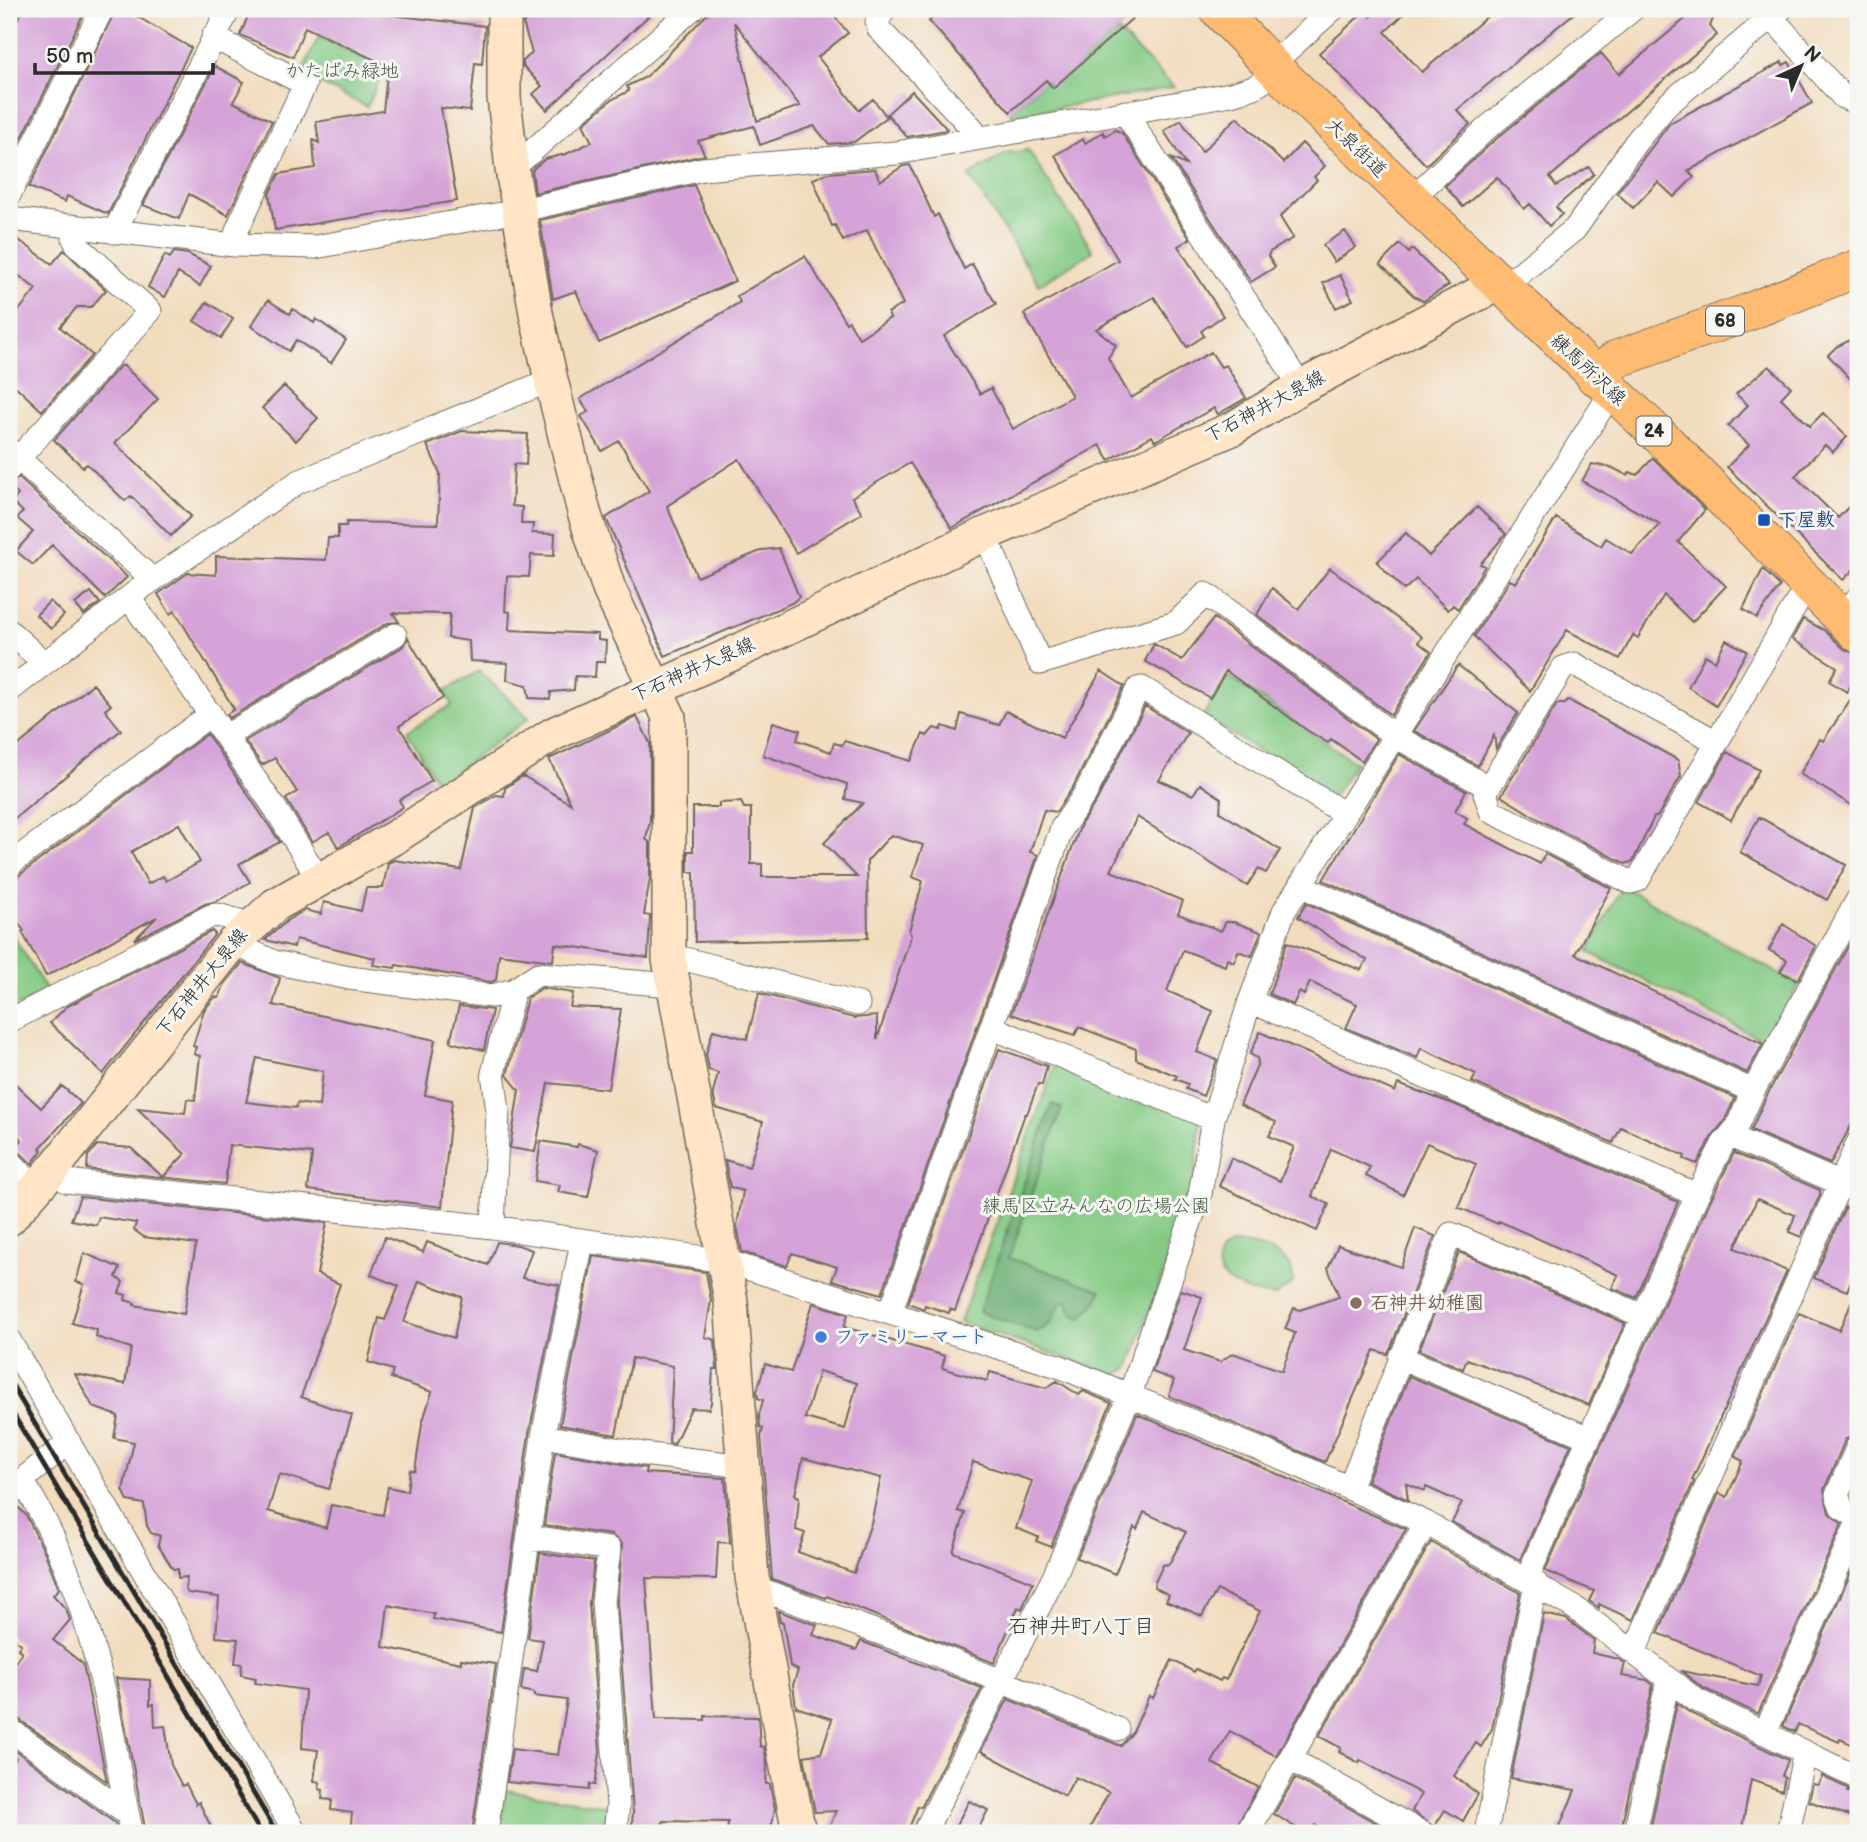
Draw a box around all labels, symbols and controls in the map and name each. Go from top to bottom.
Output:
scale bar [35,32,214,76]
north arrow [1766,32,1836,102]
text: N [1799,42,1825,68]
text: 50 m [46,44,93,69]
park label: かたばみ緑地 [285,60,399,83]
street label: 大泉街道 [1321,113,1391,183]
road number: 68 [1706,306,1744,335]
street label: 練馬所沢線 [1545,329,1631,411]
street label: 下石神井大泉線 [1201,366,1329,448]
road number: 24 [1636,416,1672,446]
place label: 下屋敷 [1778,509,1835,532]
marker: 下屋敷 [1756,512,1772,528]
street label: 下石神井大泉線 [628,632,758,708]
street label: 下石神井大泉線 [151,924,253,1042]
park label: 練馬区立みんなの広場公園 [982,1195,1210,1218]
place label: 石神井幼稚園 [1370,1292,1484,1315]
marker: 石神井幼稚園 [1348,1295,1364,1311]
place label: ファミリーマート [835,1326,988,1349]
marker: ファミリーマート [813,1329,829,1345]
district label: 石神井町八丁目 [1008,1614,1155,1639]

